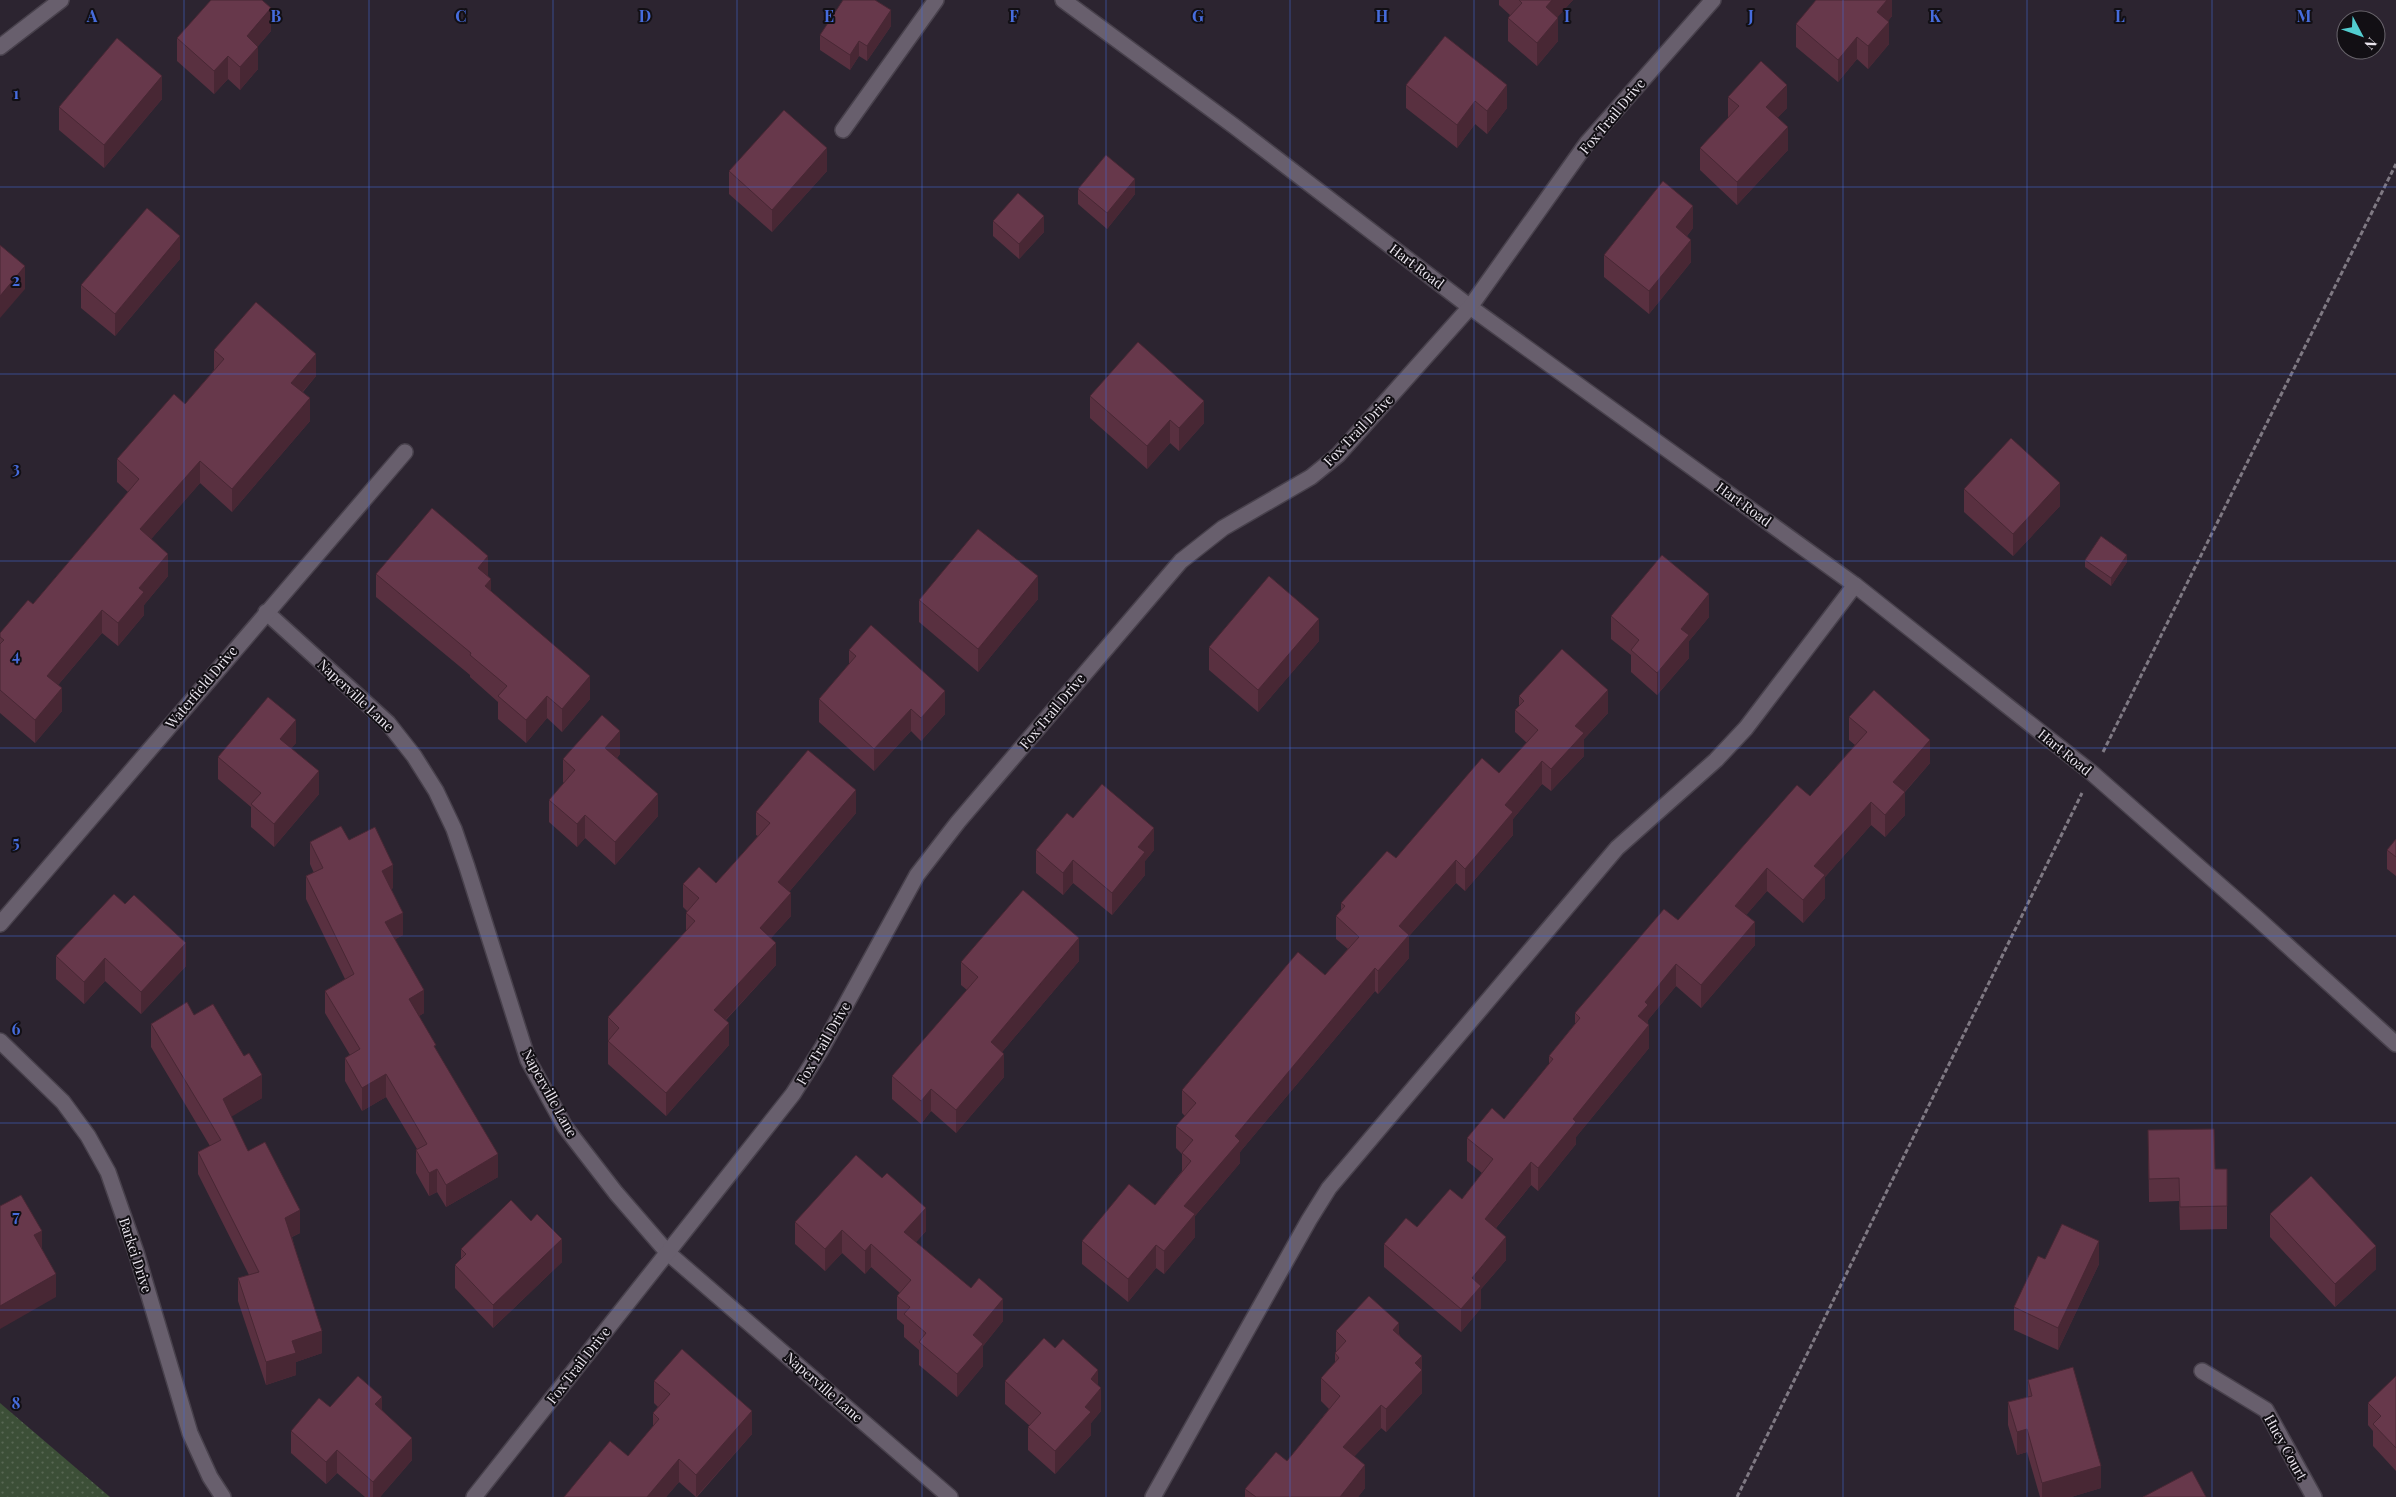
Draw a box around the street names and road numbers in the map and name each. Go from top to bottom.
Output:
street label: Fox Trail Drive [1575,74,1649,158]
street label: Hart Road [1386,239,1448,293]
street label: Fox Trail Drive [1319,390,1397,470]
street label: Hart Road [1713,478,1775,530]
street label: Waterfield Drive [160,642,241,733]
street label: Naperville Lane [314,655,398,735]
street label: Fox Trail Drive [1015,669,1089,753]
street label: Hart Road [2034,725,2096,779]
street label: Fox Trail Drive [792,998,854,1088]
street label: Naperville Lane [518,1046,582,1140]
street label: Barkei Drive [115,1215,157,1295]
street label: Fox Trail Drive [542,1322,614,1408]
street label: Naperville Lane [781,1348,867,1426]
street label: Huey Court [2260,1411,2312,1484]

